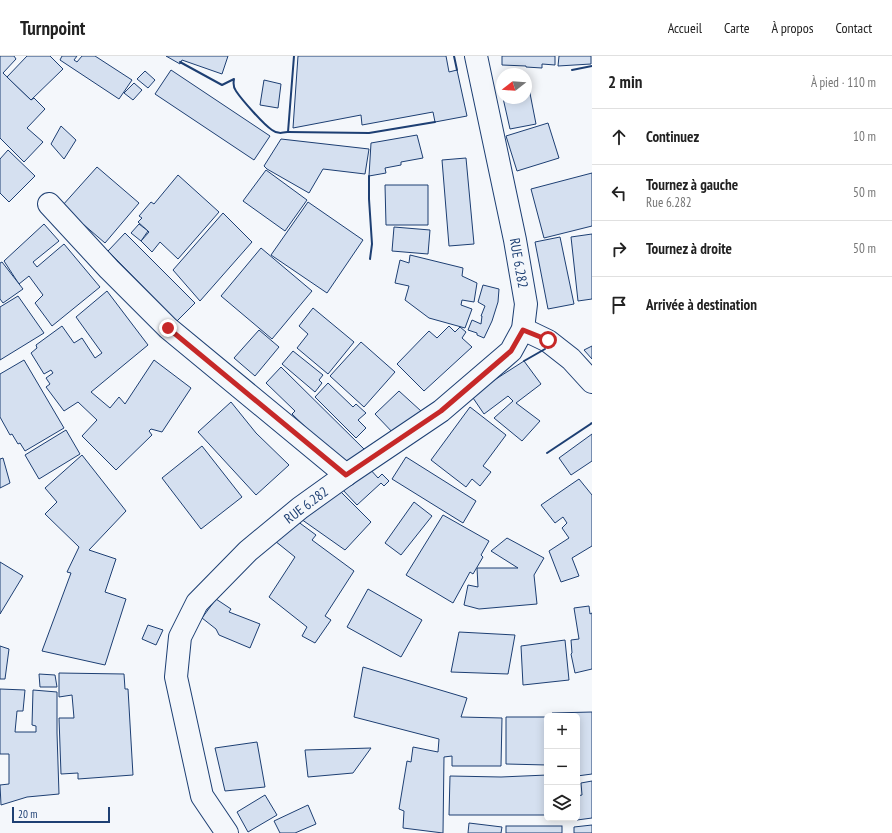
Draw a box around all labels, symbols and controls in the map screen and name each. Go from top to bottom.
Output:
text: Turnpoint [20,16,85,40]
text: Accueil [668,19,702,37]
text: Carte [724,19,750,37]
text: À propos [772,19,814,37]
text: Contact [836,19,872,37]
north arrow [496,68,532,104]
text: 2 min [608,71,642,93]
text: À pied · 110 m [811,74,876,91]
icon: ahead [608,126,630,148]
text: Continuez [646,127,699,146]
text: 10 m [853,128,876,145]
text: Tournez à gauche [646,175,738,194]
icon: left [608,182,630,204]
text: 50 m [853,184,876,201]
text: Rue 6.282 [646,194,692,211]
street label: RUE 6.282 [506,236,532,290]
icon: right [608,238,630,260]
text: Tournez à droite [646,239,732,258]
text: 50 m [853,240,876,257]
icon: arrive [608,294,630,316]
text: Arrivée à destination [646,295,757,314]
route end [159,319,177,337]
route start [539,331,557,349]
street label: RUE 6.282 [280,483,332,527]
map controls [544,713,580,821]
button: + [544,713,580,749]
button: − [544,749,580,785]
button: layers [544,785,580,821]
scale bar [12,805,110,824]
text: 20 m [18,807,37,821]

